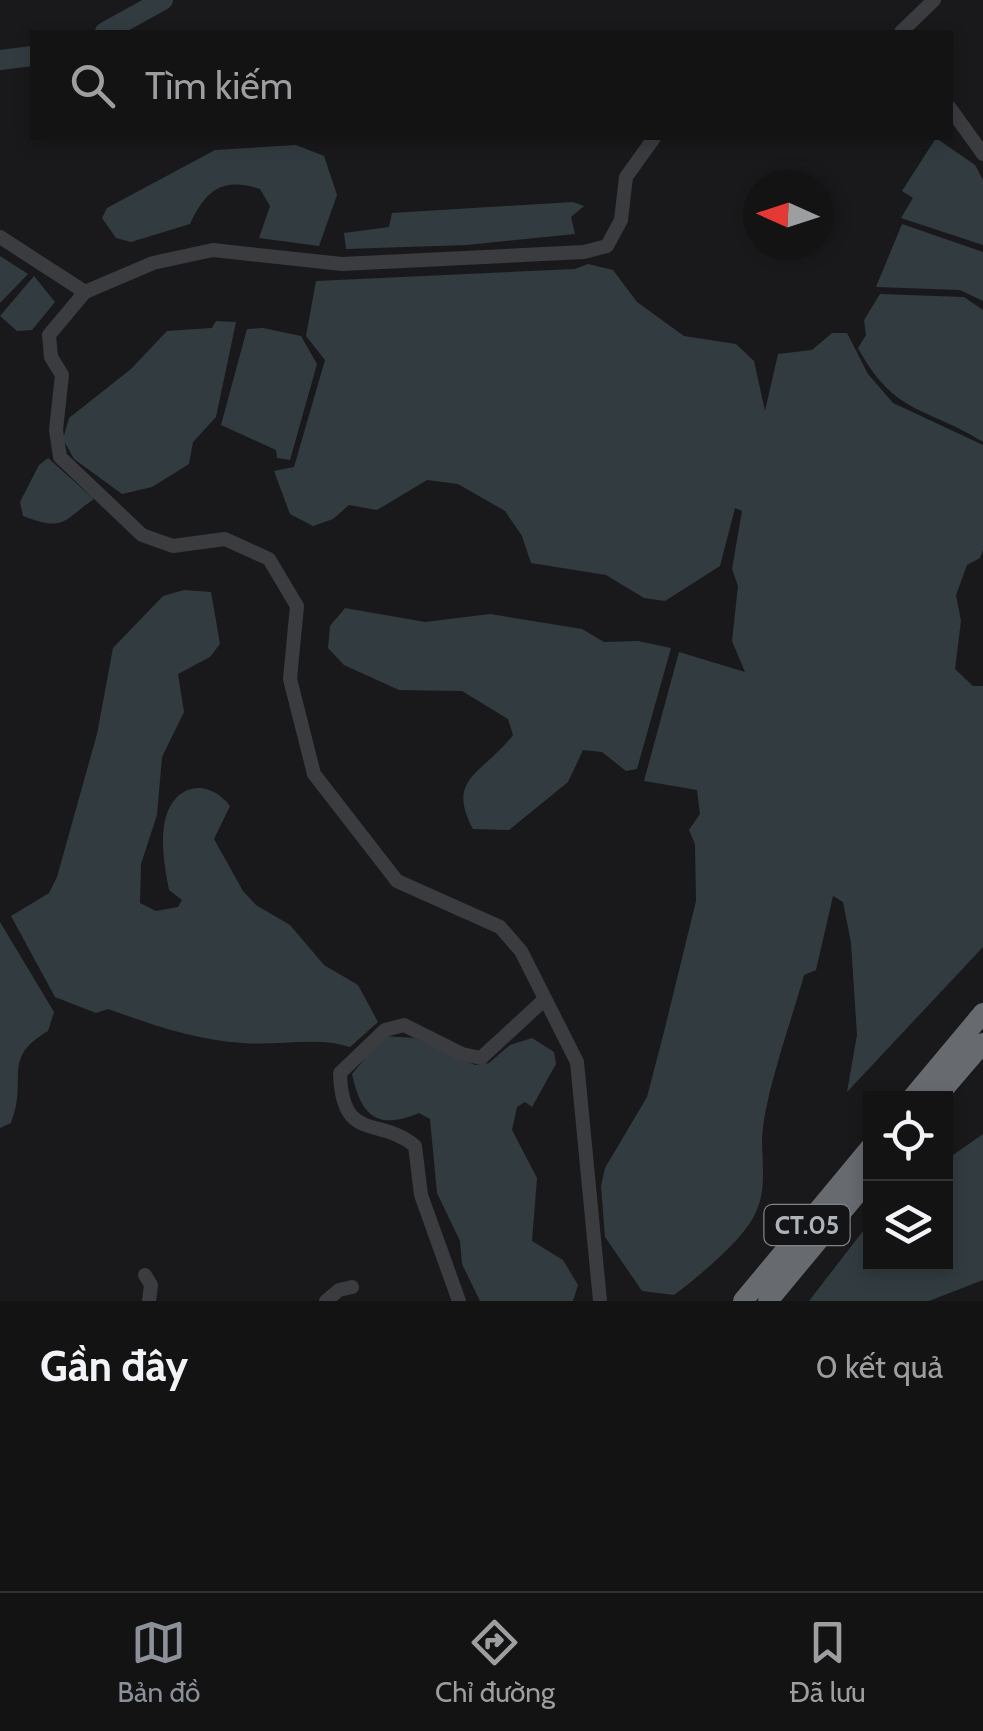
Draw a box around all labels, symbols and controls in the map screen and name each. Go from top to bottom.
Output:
search box [30,30,953,140]
icon: search [65,58,120,113]
text: Tìm kiếm [145,62,293,109]
north arrow [743,170,833,260]
map controls [863,1091,953,1271]
button: locate [863,1091,953,1181]
button: layers [863,1181,953,1271]
road number: CT.05 [764,1205,850,1245]
text: Gần đây [40,1340,188,1392]
text: 0 kết quả [816,1347,943,1386]
tab: Bản đồ [117,1615,200,1709]
tab: Chỉ đường [435,1615,555,1709]
tab: Đã lưu [790,1615,866,1709]

